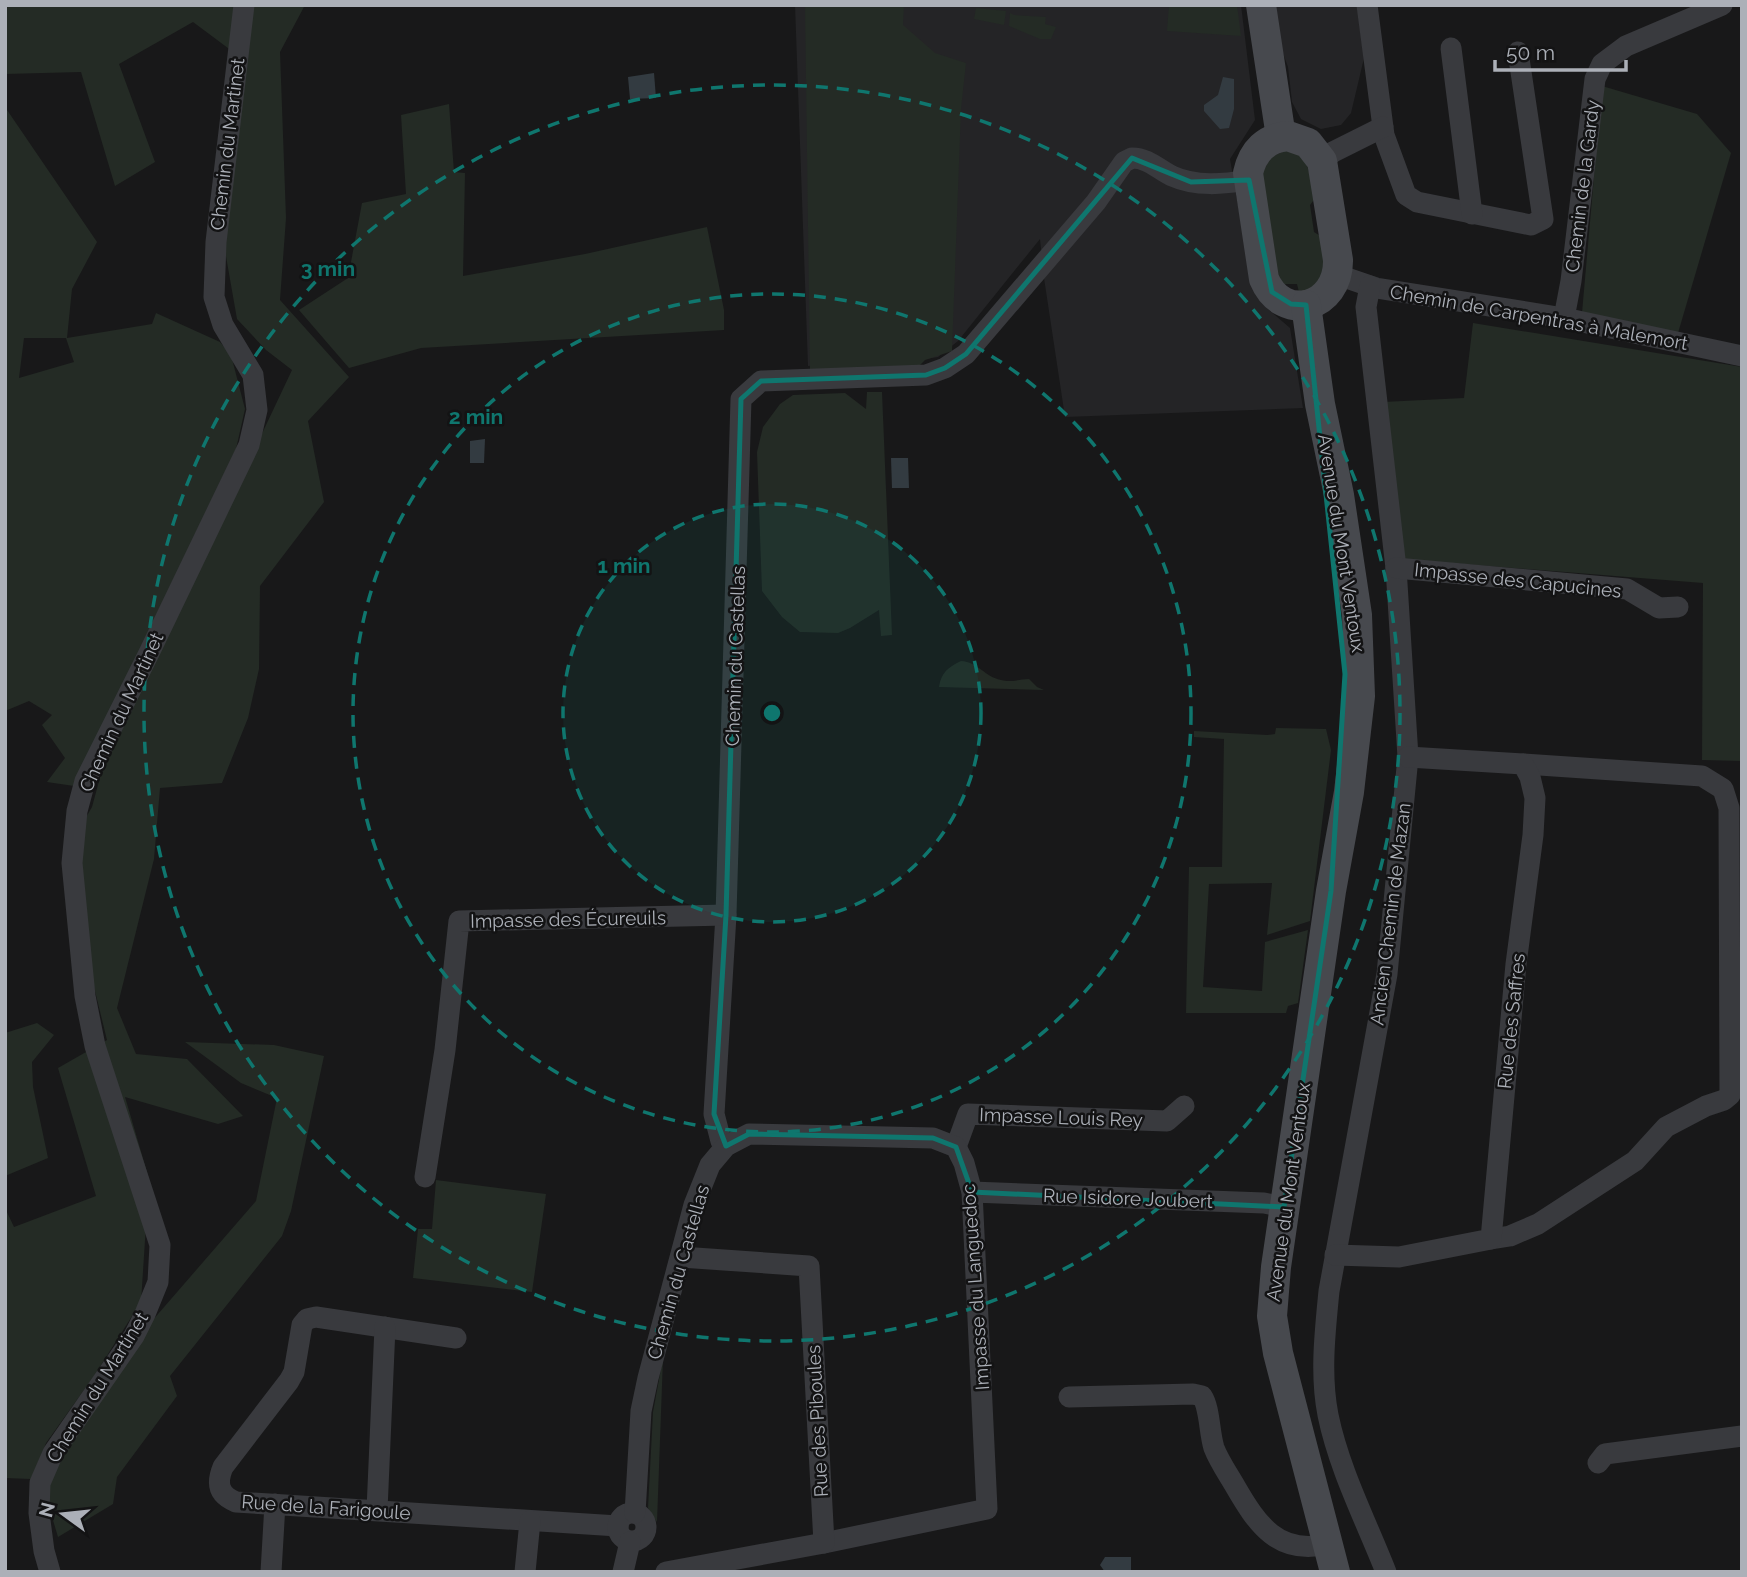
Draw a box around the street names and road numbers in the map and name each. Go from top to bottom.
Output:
street label: Chemin du Martinet [206,56,249,231]
street label: Chemin de la Gardy [1561,99,1603,273]
street label: Chemin de Carpentras à Malemort [1388,280,1690,354]
street label: Avenue du Mont Ventoux [1314,432,1370,654]
street label: Impasse des Capucines [1413,558,1623,602]
street label: Chemin du Castellas [721,565,749,747]
street label: Chemin du Martinet [74,628,168,795]
street label: Ancien Chemin de Mazan [1365,802,1415,1026]
street label: Impasse des Écureuils [470,906,666,932]
street label: Rue des Saffres [1493,952,1529,1090]
street label: Avenue du Mont Ventoux [1262,1081,1314,1303]
street label: Impasse Louis Rey [979,1103,1143,1131]
street label: Chemin du Castellas [643,1182,713,1362]
street label: Impasse du Languedoc [957,1183,993,1391]
street label: Rue Isidore Joubert [1043,1184,1214,1212]
street label: Chemin du Martinet [42,1307,153,1466]
street label: Rue des Piboules [802,1344,832,1498]
street label: Rue de la Farigoule [241,1490,411,1524]

